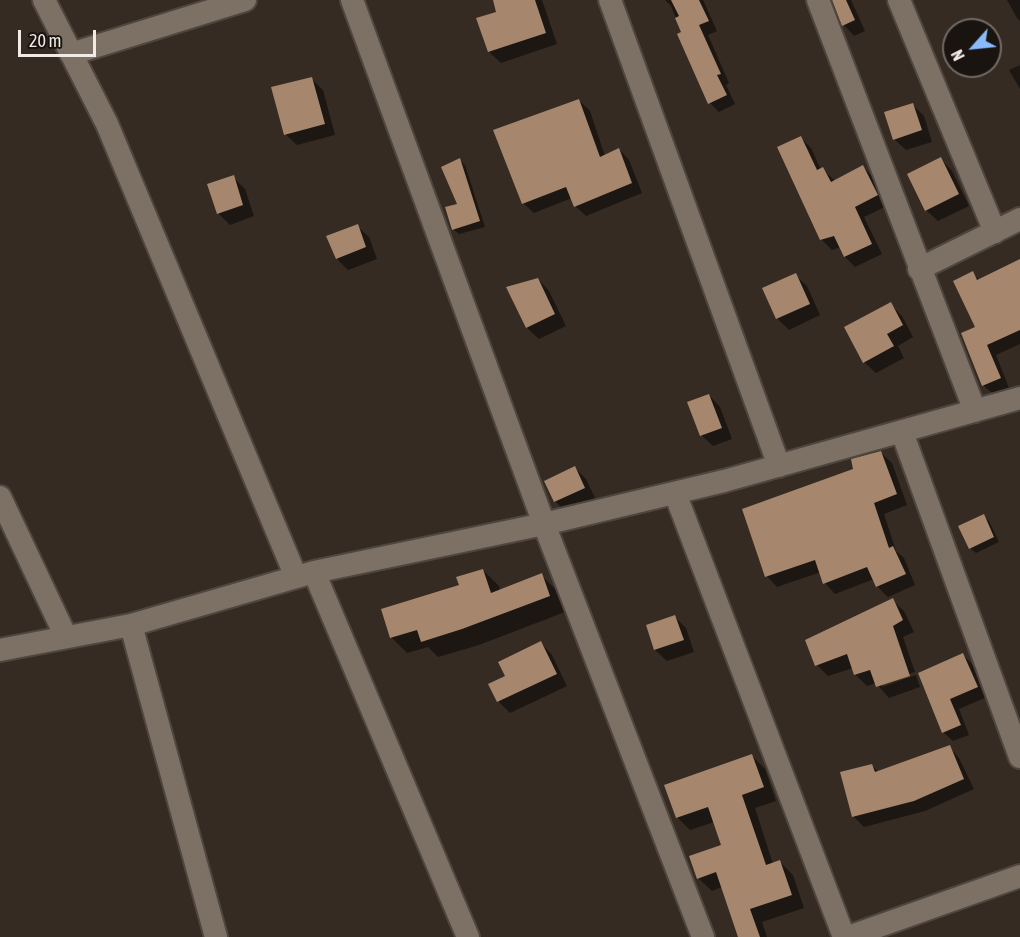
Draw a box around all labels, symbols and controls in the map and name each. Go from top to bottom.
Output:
scale bar [21,18,99,56]
north arrow [942,18,1002,78]
text: 20 m [29,30,61,51]
text: N [948,47,968,64]

